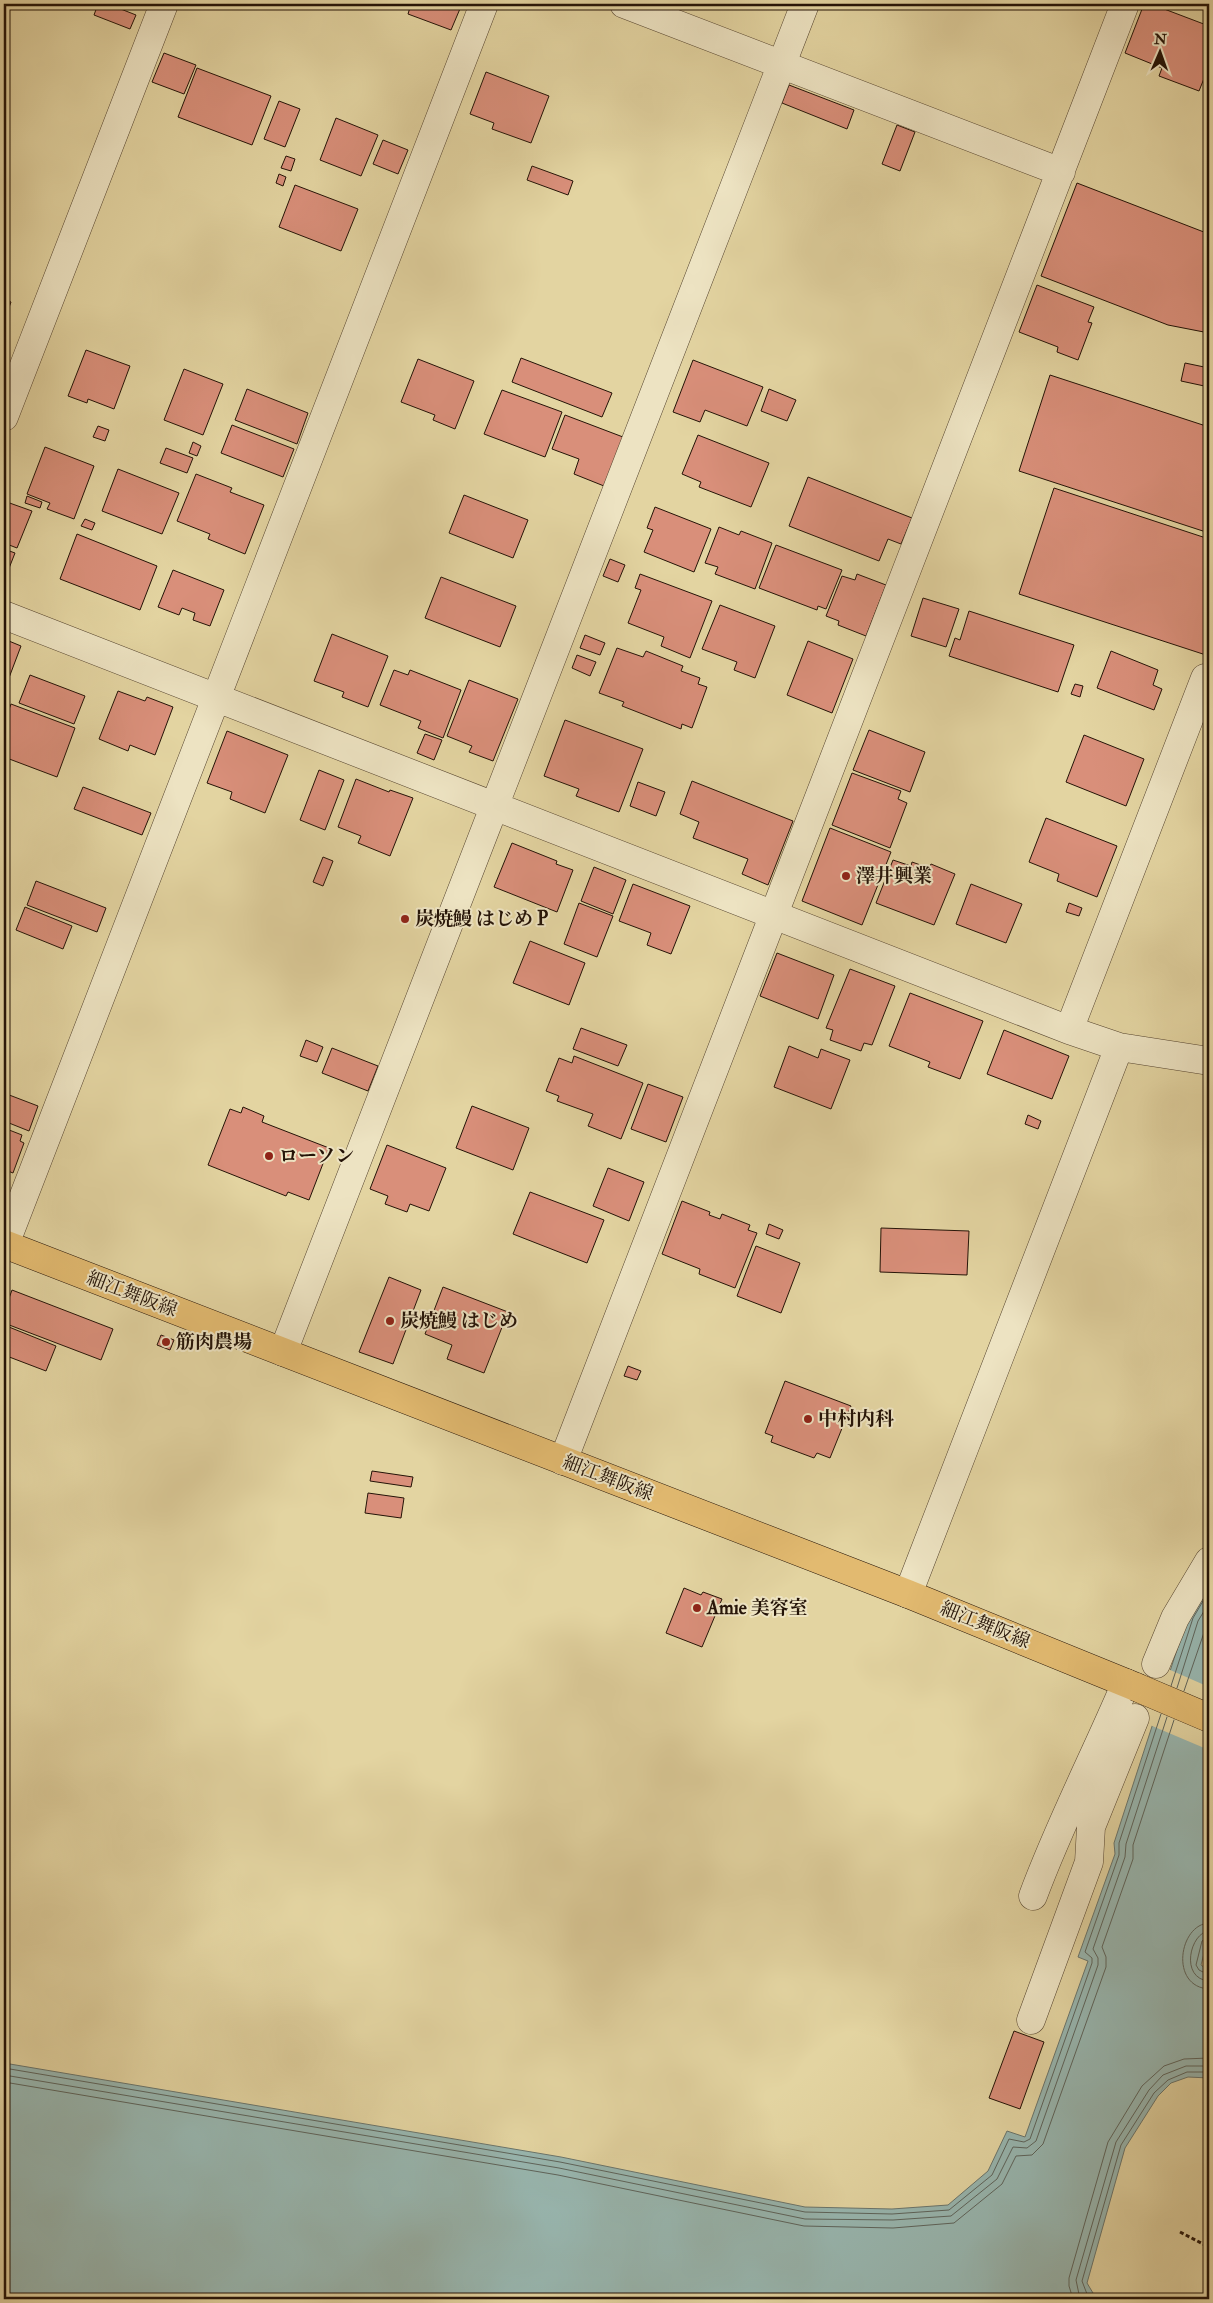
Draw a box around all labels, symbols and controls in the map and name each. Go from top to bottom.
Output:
north arrow [1136,28,1186,78]
text: N [1153,31,1167,48]
place label: 澤井興業 [856,864,932,888]
marker: 澤井興業 [840,870,852,882]
place label: 炭焼鰻 はじめ P [415,907,548,931]
marker: 炭焼鰻 はじめ P [399,913,411,925]
place label: ローソン [279,1144,354,1168]
marker: ローソン [263,1150,275,1162]
street label: 細江舞阪線 [83,1266,181,1322]
place label: 炭焼鰻 はじめ [400,1309,518,1333]
marker: 炭焼鰻 はじめ [384,1315,396,1327]
place label: 筋肉農場 [176,1330,252,1354]
marker: 筋肉農場 [160,1336,172,1348]
place label: 中村内科 [818,1407,894,1431]
marker: 中村内科 [802,1413,814,1425]
street label: 細江舞阪線 [559,1450,657,1506]
place label: Amie 美容室 [706,1596,808,1620]
street label: 細江舞阪線 [936,1596,1034,1654]
marker: Amie 美容室 [691,1602,703,1614]

